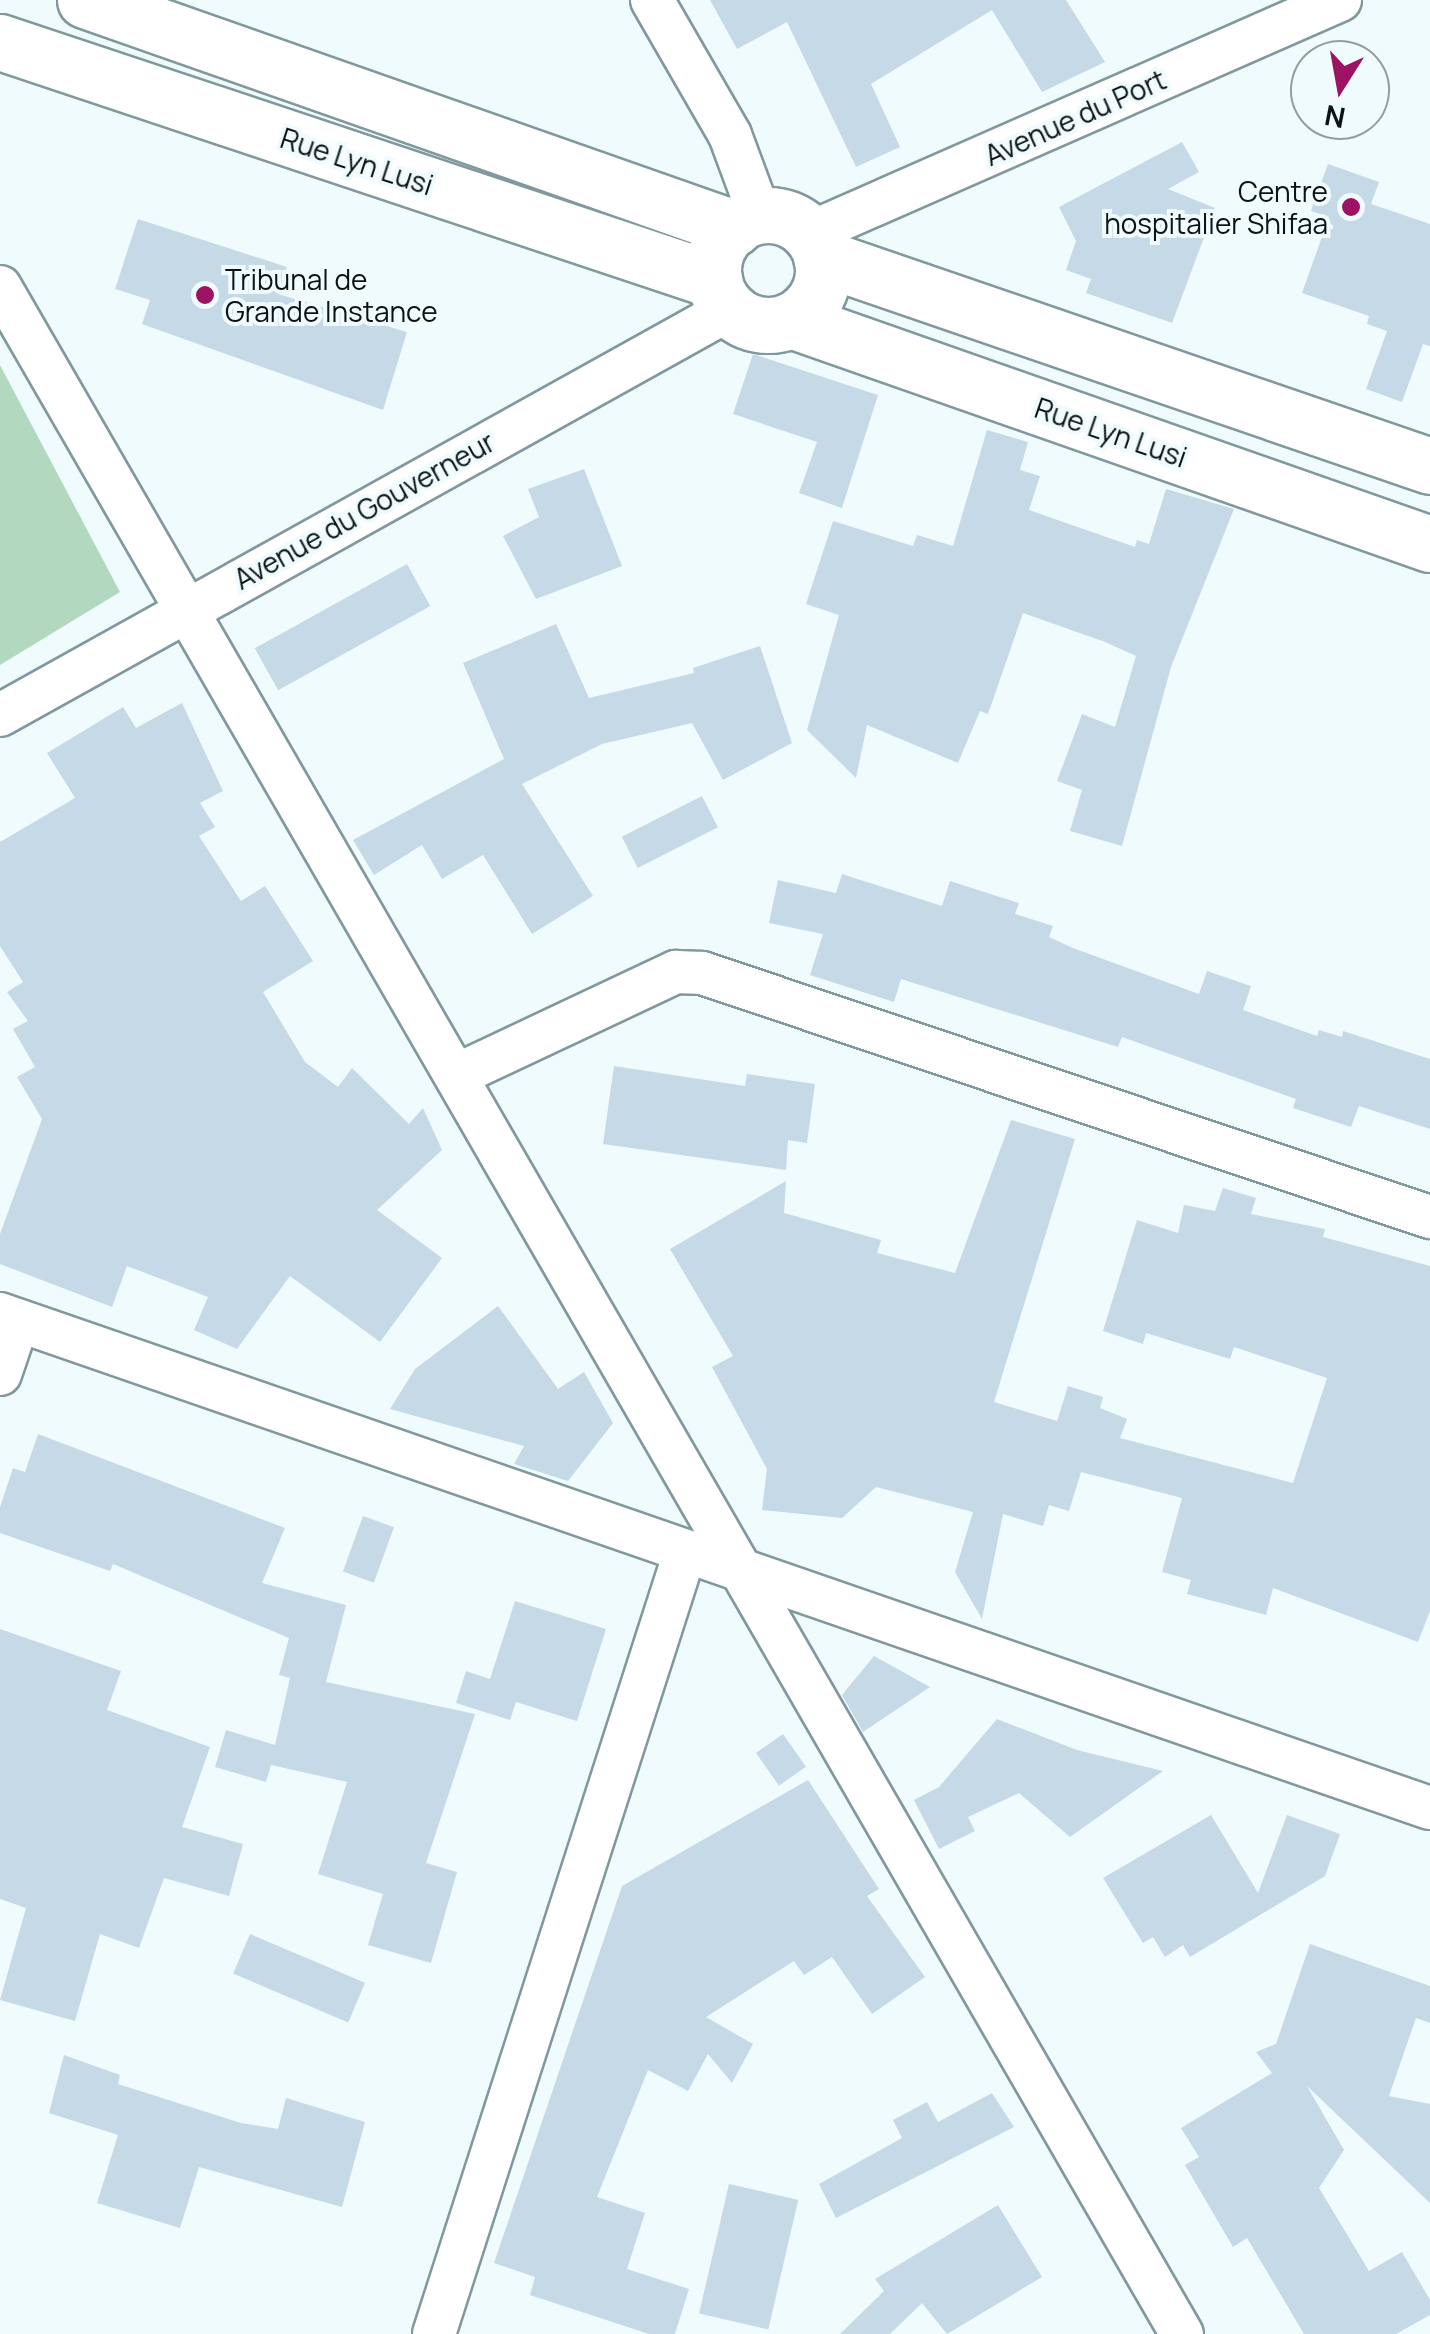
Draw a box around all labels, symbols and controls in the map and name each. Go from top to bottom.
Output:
north arrow [1290,40,1390,140]
street label: Avenue du Port [979,62,1171,172]
text: N [1321,97,1348,138]
street label: Rue Lyn Lusi [277,121,437,201]
place label: Centre hospitalier Shifaa [1104,174,1328,240]
marker: Centre hospitalier Shifaa [1338,194,1364,220]
place label: Tribunal de Grande Instance [225,262,438,328]
marker: Tribunal de Grande Instance [194,284,216,306]
street label: Rue Lyn Lusi [1031,390,1191,474]
street label: Avenue du Gouverneur [228,424,500,596]

